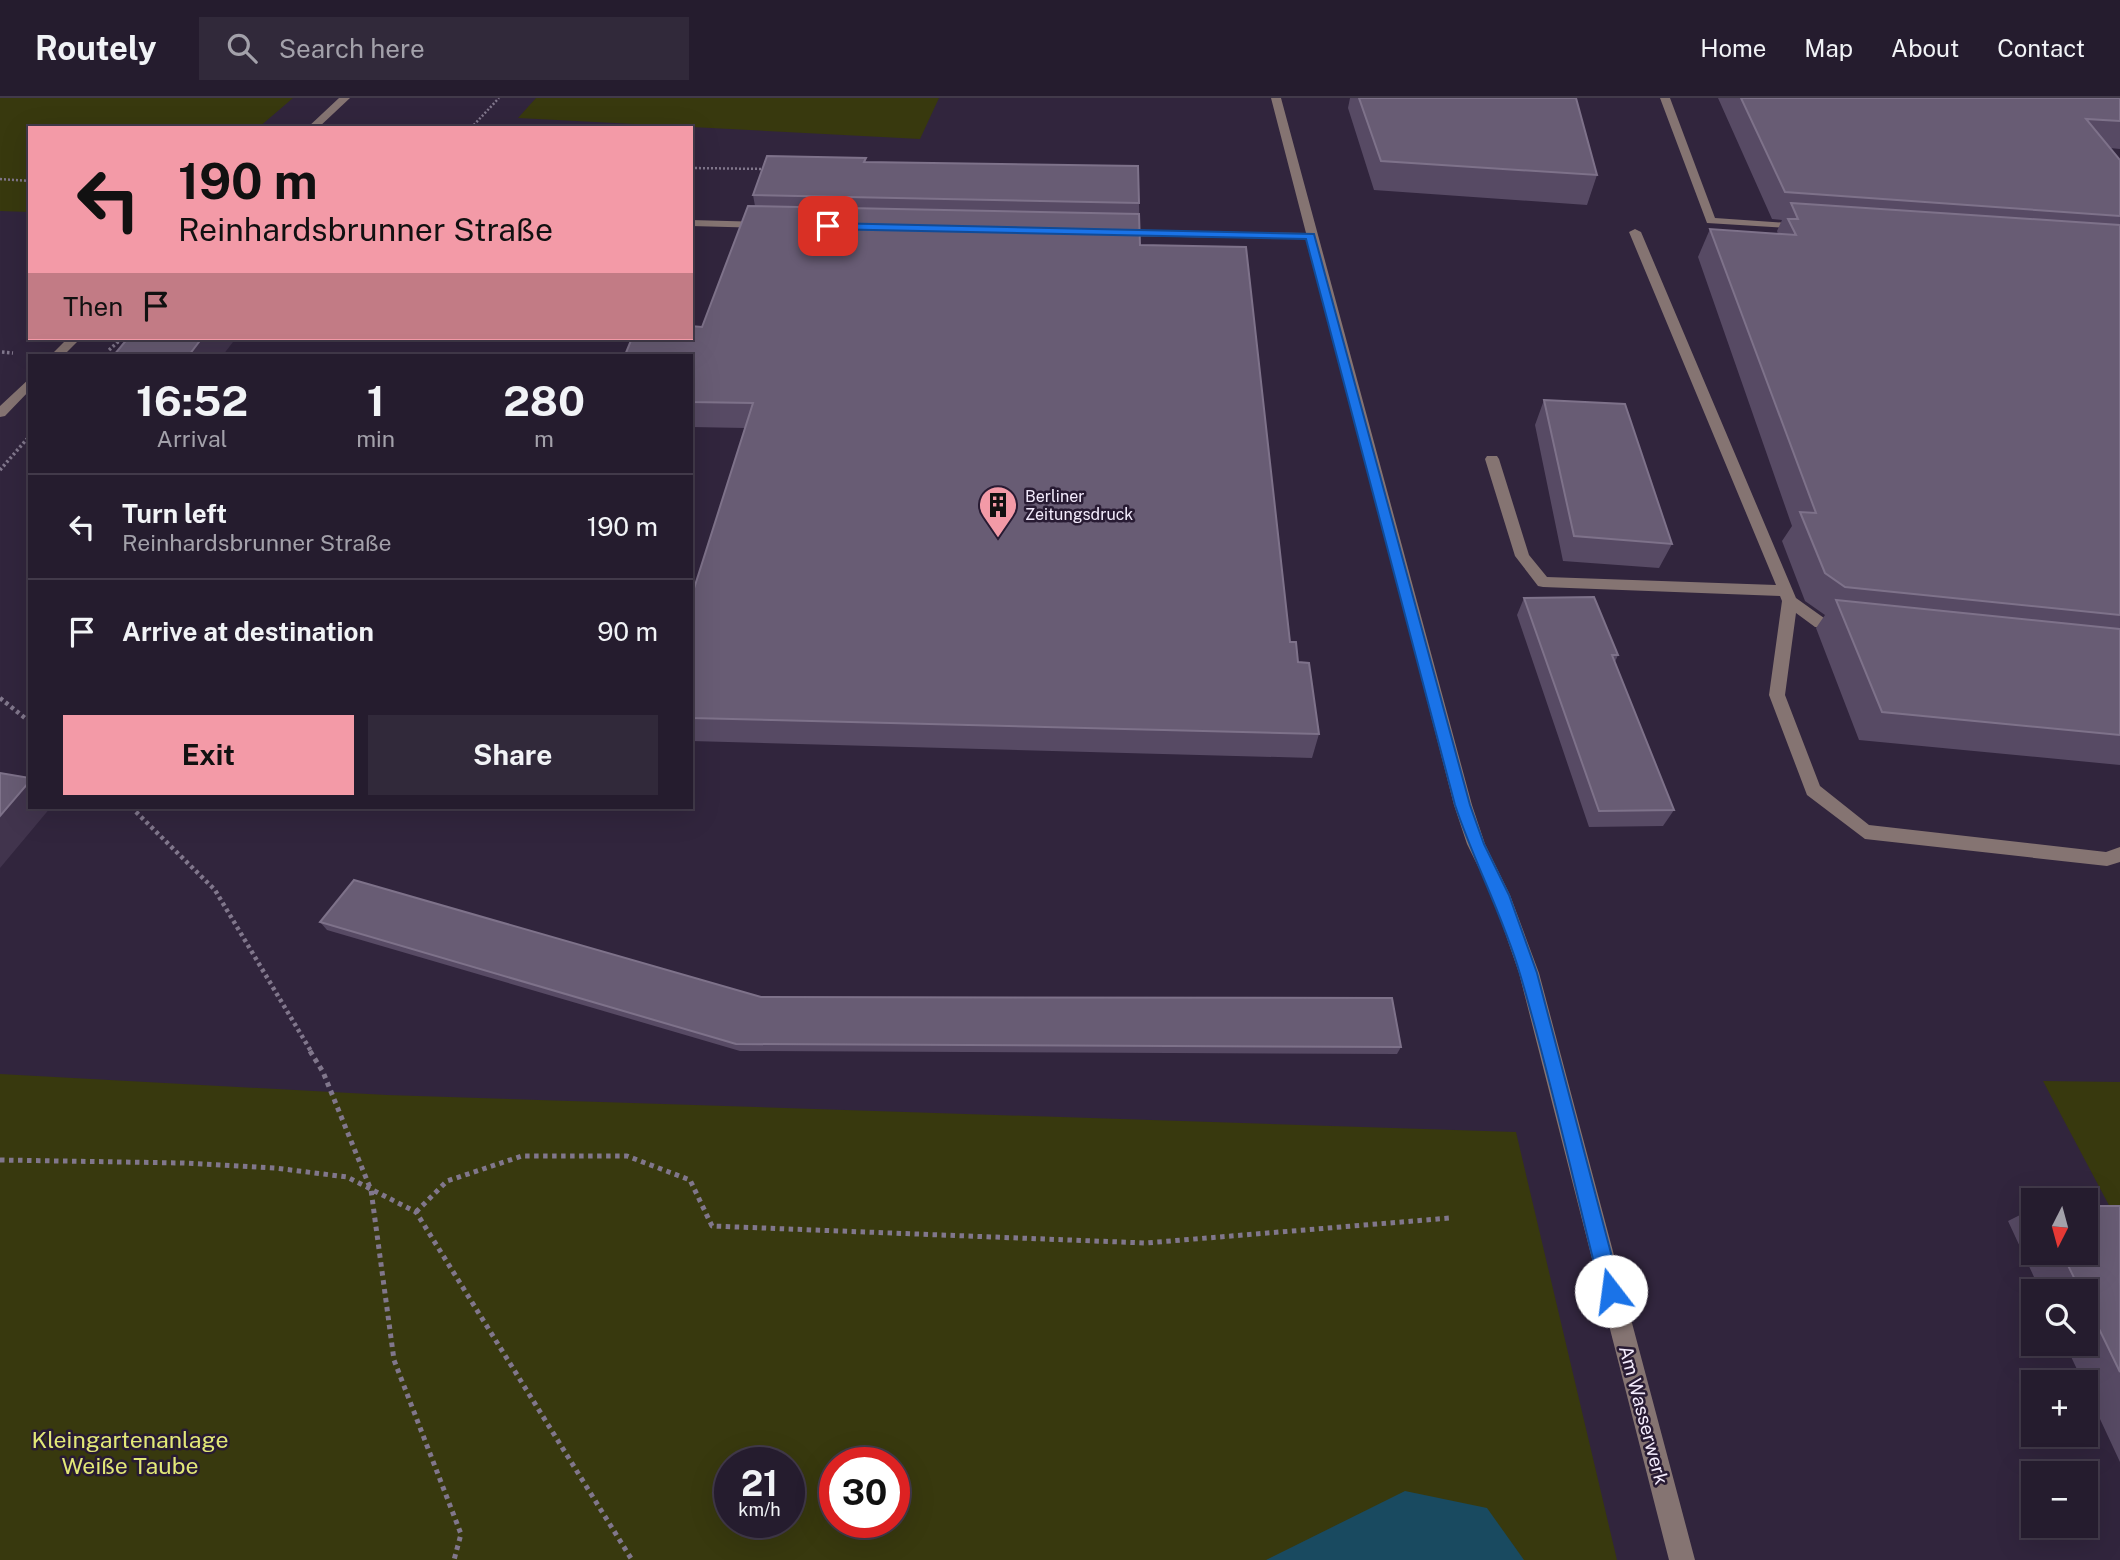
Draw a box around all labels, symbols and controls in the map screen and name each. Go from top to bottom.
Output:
search box [199,17,689,80]
text: Routely [35,29,157,67]
icon: search [223,29,261,67]
text: Search here [279,33,425,64]
text: Home [1700,34,1766,62]
text: Map [1804,34,1853,62]
text: About [1891,34,1959,62]
text: Contact [1997,34,2085,62]
text: 190 m [178,152,318,210]
icon: left [63,154,154,245]
pin [798,196,858,256]
icon: arrive [809,207,847,245]
text: Reinhardsbrunner Straße [178,211,553,248]
icon: arrive [137,287,175,325]
text: Then [63,291,123,322]
text: 16:52 [136,376,248,425]
text: 1 [367,376,385,425]
text: 280 [503,376,585,425]
text: Arrival [157,425,228,452]
text: min [356,425,395,452]
text: m [534,425,554,452]
building icon: Berliner Zeitungsdruck [977,484,1019,539]
place label: Berliner Zeitungsdruck [1025,487,1133,524]
text: Turn left [122,498,227,529]
icon: left [63,508,101,546]
text: 190 m [587,511,658,542]
text: Reinhardsbrunner Straße [122,529,392,556]
icon: arrive [63,613,101,651]
text: Arrive at destination [122,616,374,647]
text: 90 m [597,616,658,647]
button: Exit [63,715,354,795]
button: Share [368,715,658,795]
north arrow [2021,1188,2098,1265]
map controls [2021,1188,2098,1538]
position arrow [1574,1254,1648,1328]
button: search [2021,1279,2098,1356]
street label: Am Wasserwerk [1615,1343,1673,1487]
button: + [2021,1370,2098,1447]
park label: Kleingartenanlage Weiße Taube [32,1426,229,1479]
speed limit sign: 30 [819,1447,910,1538]
button: − [2021,1461,2098,1538]
text: 21 [741,1463,778,1504]
text: km/h [738,1499,781,1520]

